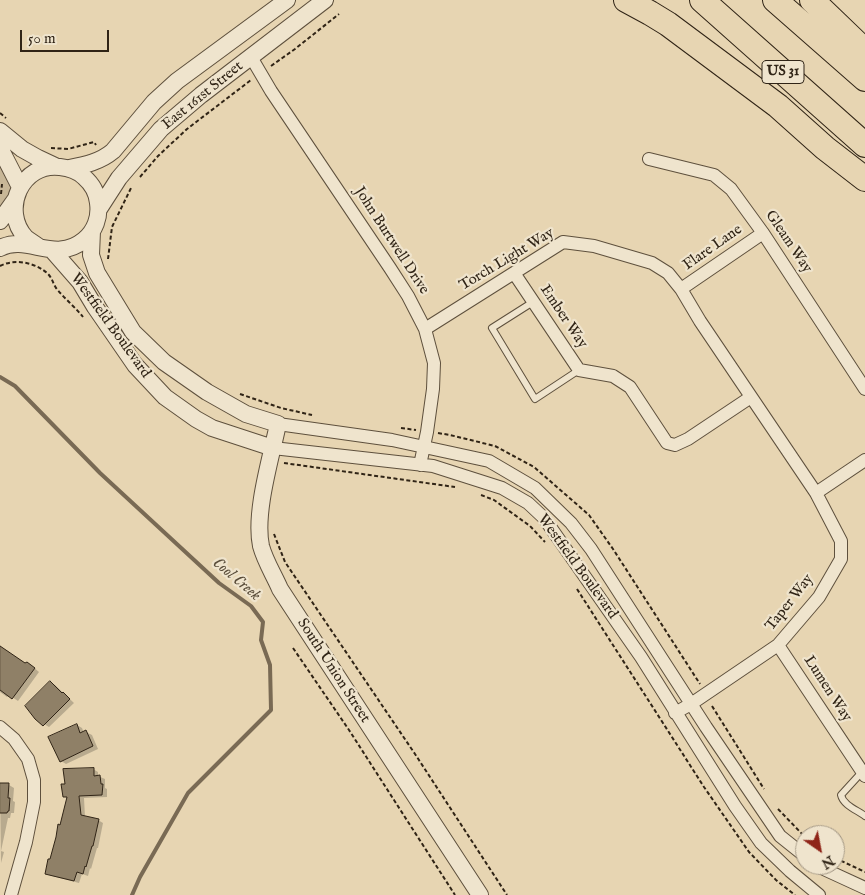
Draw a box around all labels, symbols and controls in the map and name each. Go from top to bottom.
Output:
scale bar [22,20,111,52]
text: 50 m [28,29,56,48]
street label: East 161st Street [159,58,247,134]
road number: US 31 [762,61,804,84]
street label: John Burtwell Drive [350,184,432,298]
street label: Gleam Way [761,207,815,277]
street label: Flare Lane [680,221,746,275]
street label: Torch Light Way [456,225,558,295]
street label: Westfield Boulevard [66,270,154,382]
street label: Ember Way [535,282,591,352]
street label: Westfield Boulevard [533,511,621,623]
water label: Cool Creek [208,554,264,606]
street label: Taper Way [762,571,818,635]
street label: South Union Street [293,615,373,727]
street label: Lumen Way [799,653,855,725]
north arrow [795,825,845,875]
text: N [818,851,838,873]

